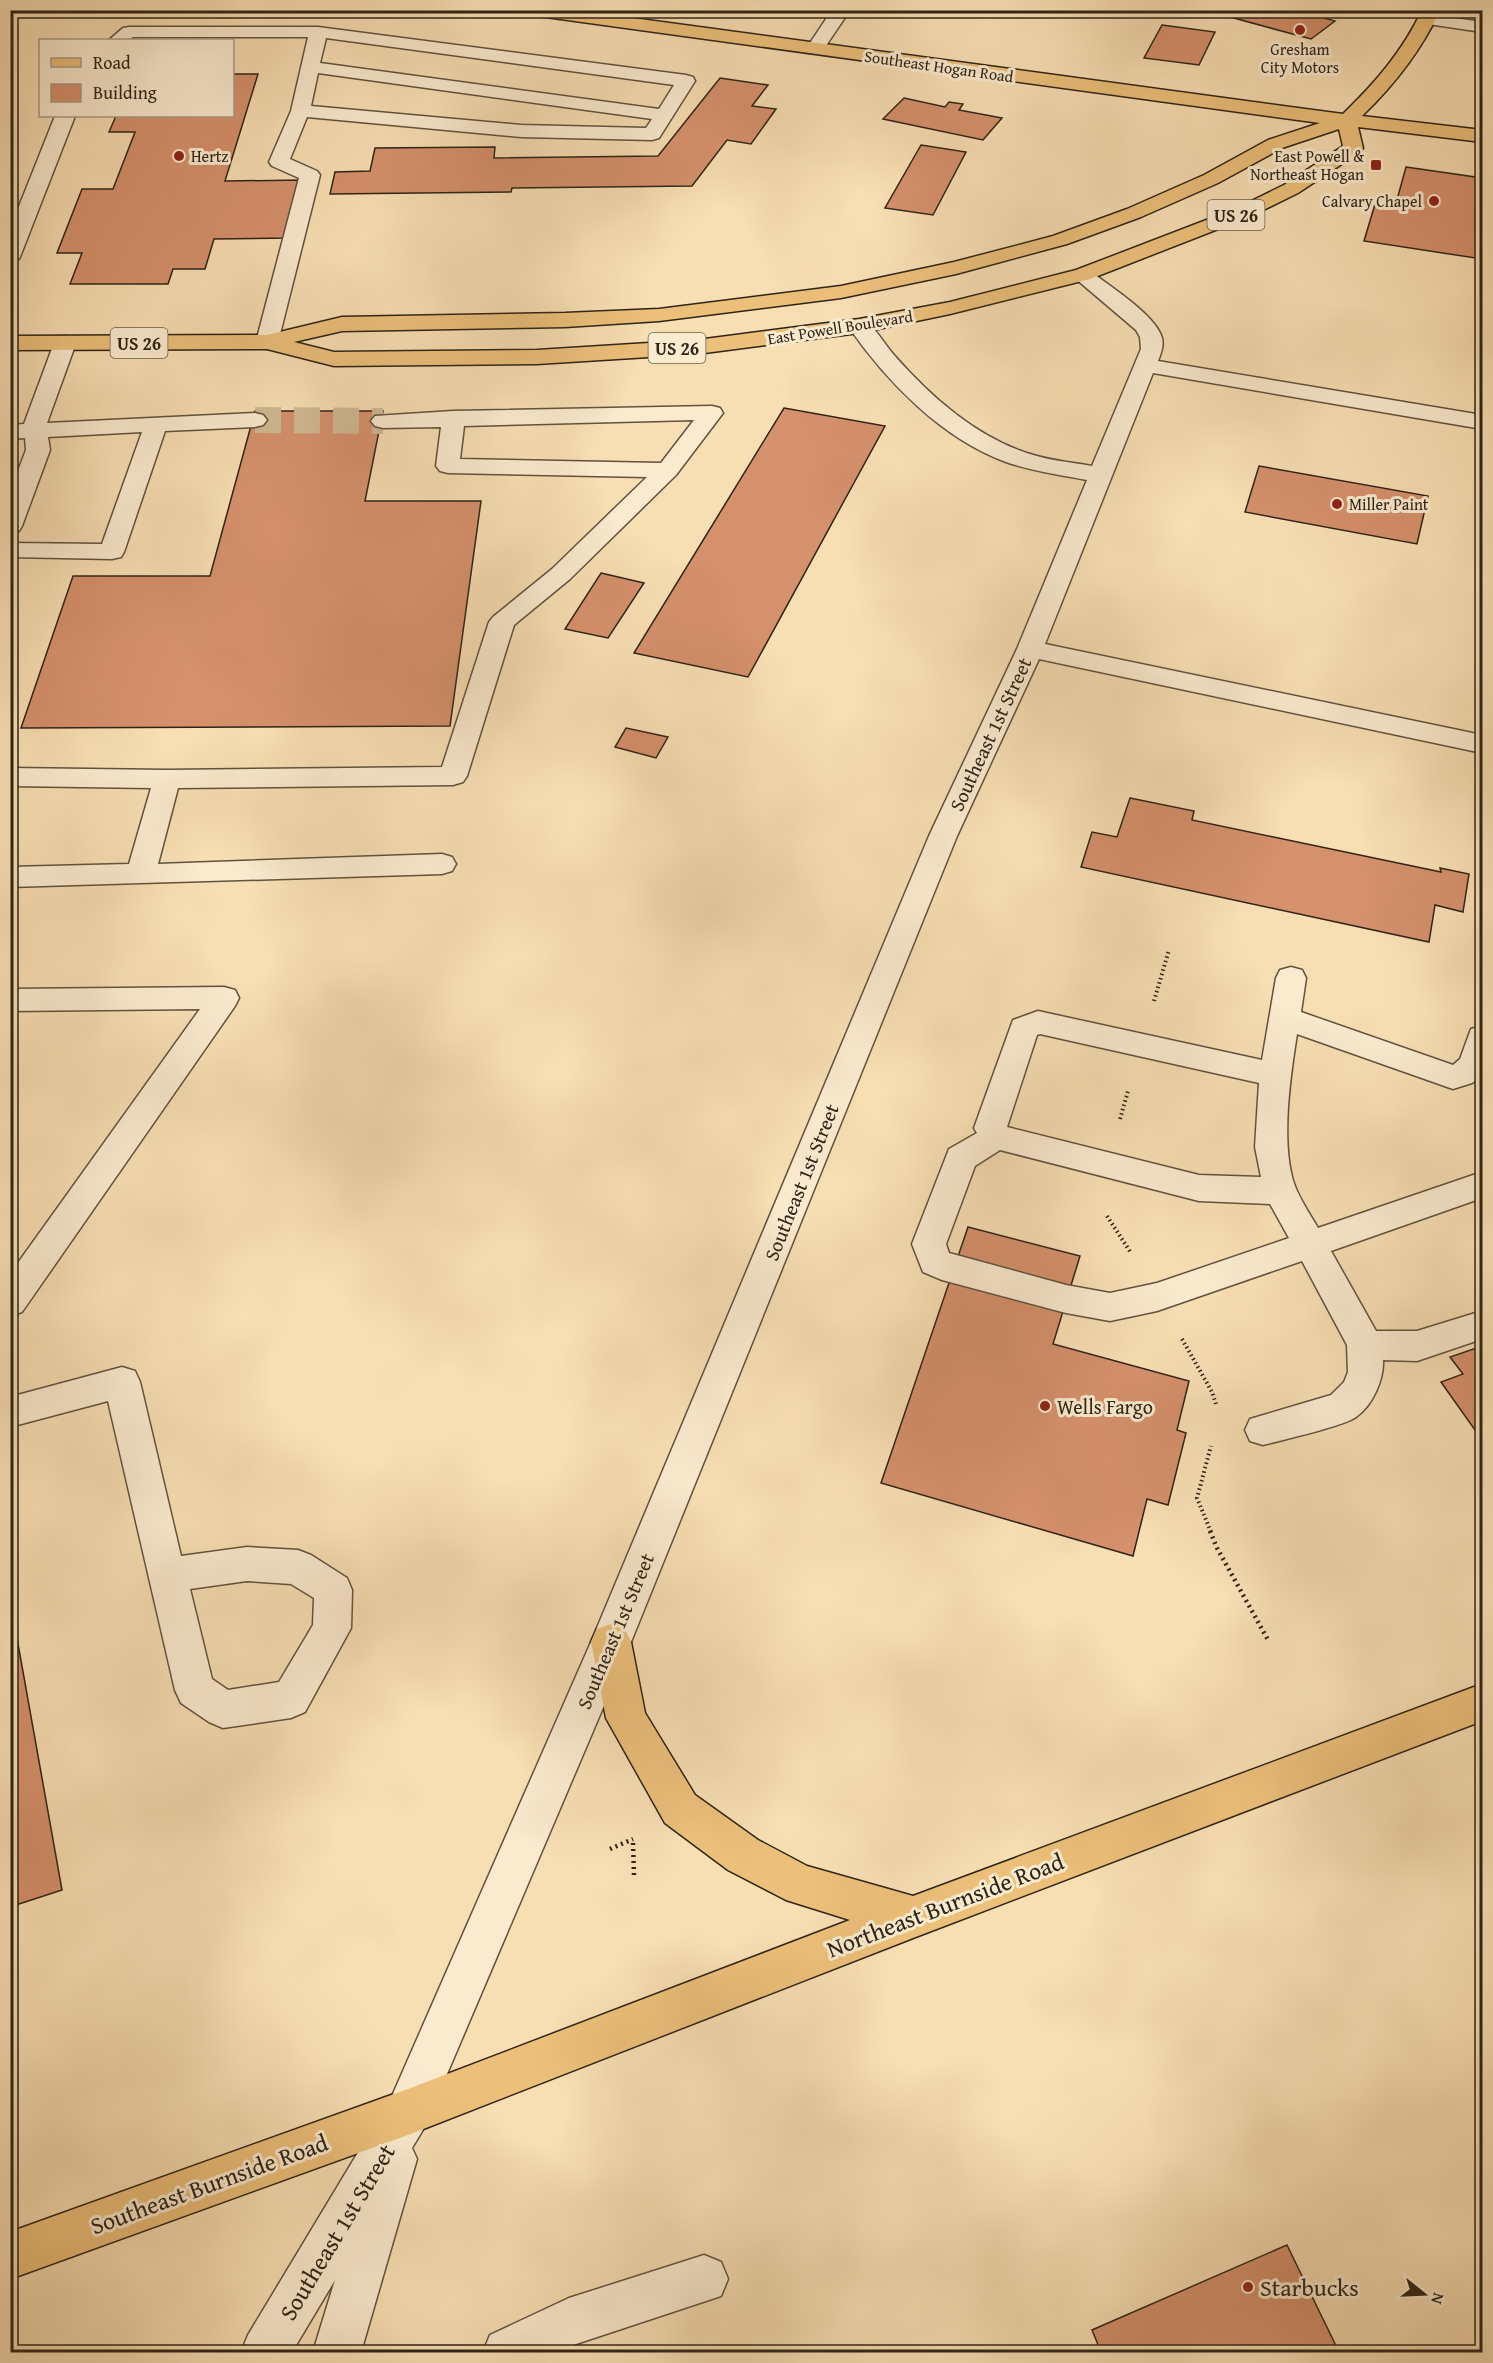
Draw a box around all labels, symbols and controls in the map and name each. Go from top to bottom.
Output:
marker: Gresham City Motors [1293,23,1307,37]
place label: Gresham City Motors [1261,37,1339,79]
legend [39,39,234,117]
street label: Southeast Hogan Road [863,44,1015,88]
text: Road [93,49,131,76]
text: Building [93,79,157,106]
place label: Hertz [191,144,228,168]
place label: East Powell & Northeast Hogan [1250,144,1364,186]
marker: Hertz [172,149,186,163]
marker: East Powell & Northeast Hogan [1369,158,1383,172]
place label: Calvary Chapel [1322,189,1423,213]
marker: Calvary Chapel [1427,194,1441,208]
road number: US 26 [1208,200,1264,230]
street label: East Powell Boulevard [766,304,915,350]
road number: US 26 [110,328,168,358]
road number: US 26 [648,333,706,363]
place label: Miller Paint [1349,492,1429,516]
marker: Miller Paint [1330,497,1344,511]
street label: Southeast 1st Street [942,652,1038,816]
street label: Southeast 1st Street [756,1099,846,1265]
place label: Wells Fargo [1057,1392,1153,1421]
marker: Wells Fargo [1038,1399,1052,1413]
street label: Southeast 1st Street [569,1548,661,1714]
street label: Northeast Burnside Road [821,1844,1069,1966]
street label: Southeast Burnside Road [85,2125,333,2243]
street label: Southeast 1st Street [270,2137,404,2327]
north arrow [1394,2264,1454,2324]
place label: Starbucks [1260,2270,1359,2305]
marker: Starbucks [1241,2280,1255,2294]
text: N [1425,2290,1451,2308]

